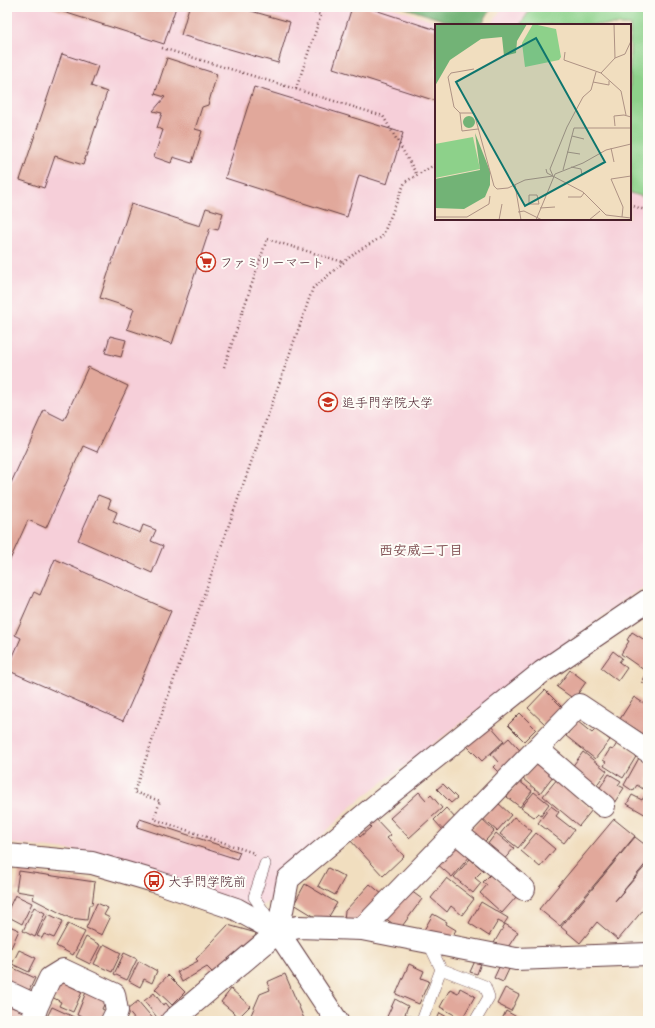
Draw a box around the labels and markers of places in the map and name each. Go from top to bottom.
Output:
supermarket icon: ファミリーマート [195,251,217,273]
place label: ファミリーマート [220,255,324,270]
school or university icon: 追手門学院大学 [317,391,339,413]
place label: 追手門学院大学 [342,395,433,410]
bus stop icon: 大手門学院前 [143,870,165,892]
place label: 大手門学院前 [168,874,246,889]

